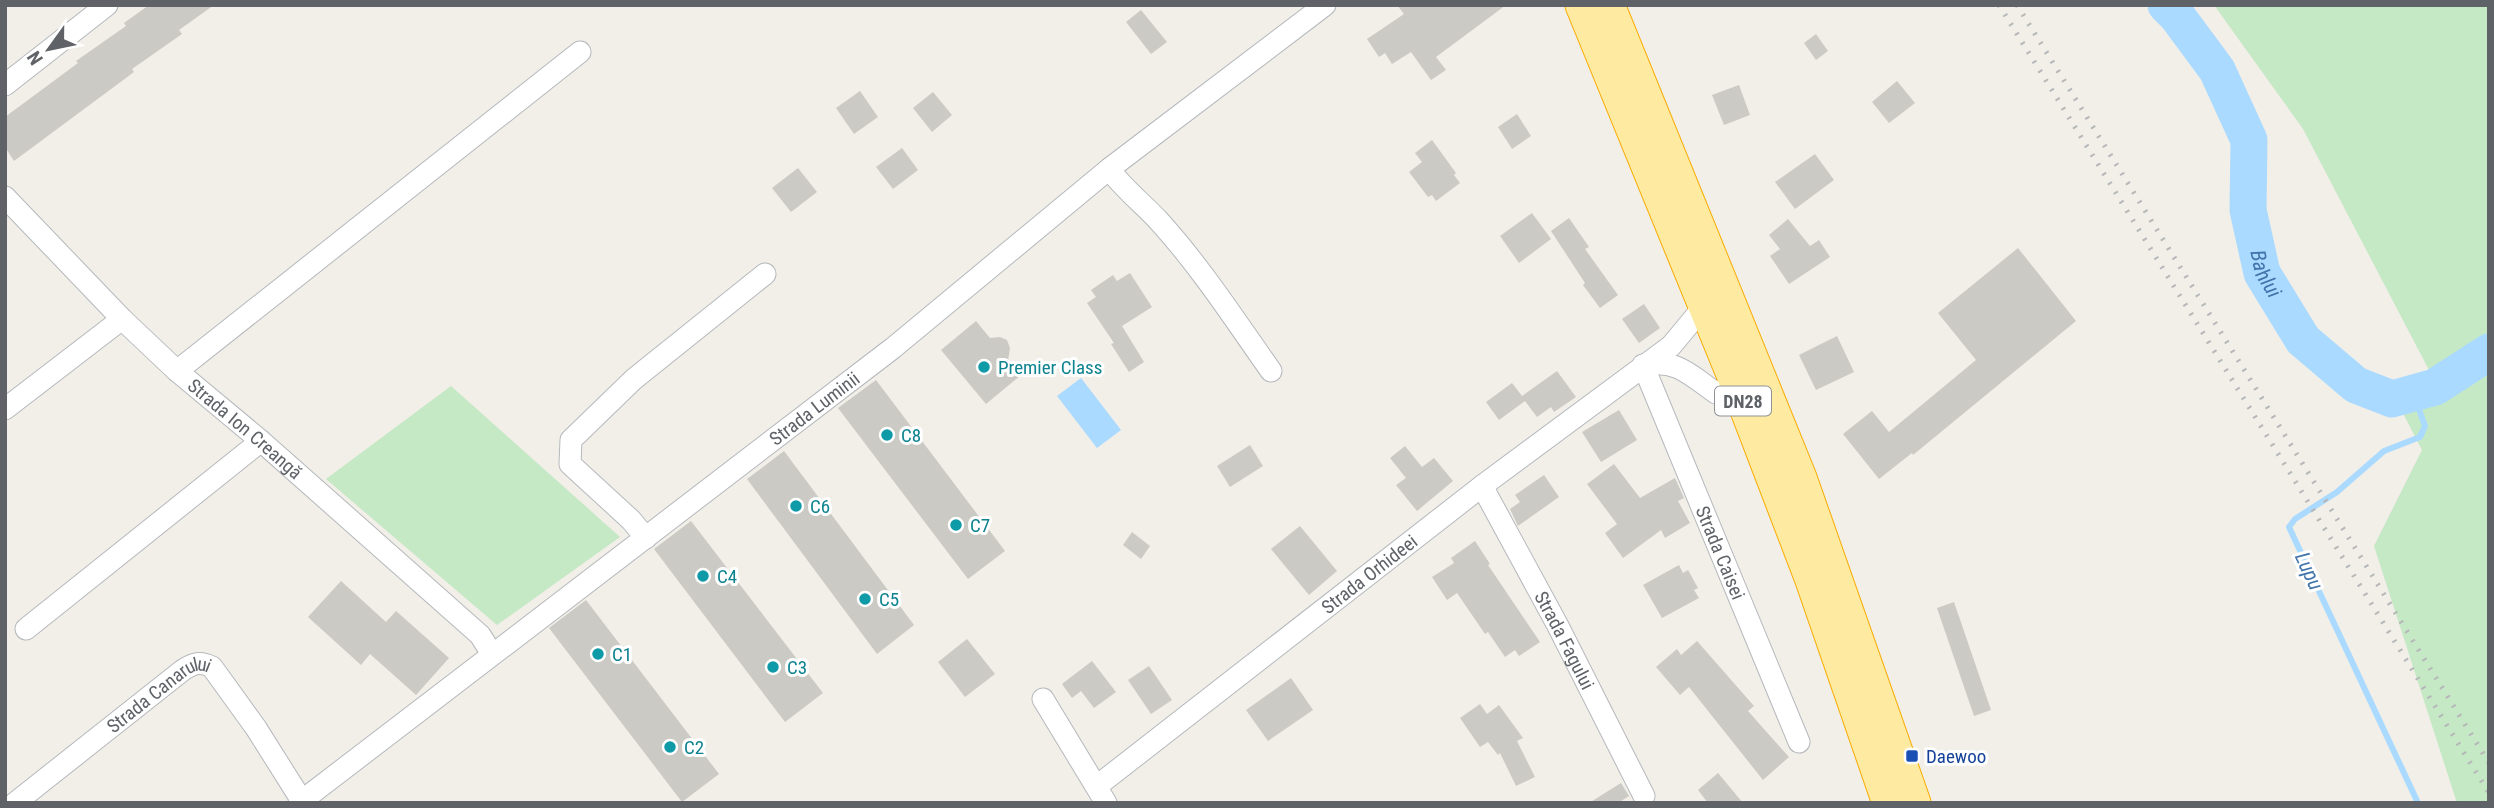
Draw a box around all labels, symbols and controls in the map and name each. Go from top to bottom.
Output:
north arrow [14,14,84,84]
text: N [22,47,48,69]
water label: Bahlui [2245,248,2286,302]
place label: Premier Class [998,356,1102,379]
marker: Premier Class [976,359,992,375]
street label: Strada Luminii [765,367,864,450]
street label: Strada Ion Creangă [183,374,307,484]
road number: DN28 [1715,386,1771,416]
place label: C8 [901,424,921,447]
marker: C8 [879,427,895,443]
place label: C6 [810,495,830,518]
marker: C6 [788,498,804,514]
street label: Strada Caisei [1691,502,1750,603]
place label: C7 [970,514,990,537]
marker: C7 [948,517,964,533]
street label: Strada Orhideei [1317,529,1422,618]
water label: Lupu [2290,548,2328,594]
place label: C4 [717,565,737,588]
marker: C4 [695,568,711,584]
street label: Strada Fagului [1530,587,1600,693]
place label: C5 [879,588,899,611]
marker: C5 [857,591,873,607]
place label: C1 [612,643,632,666]
marker: C1 [590,646,606,662]
street label: Strada Canarului [102,652,215,738]
place label: C3 [787,656,807,679]
marker: C3 [765,659,781,675]
place label: C2 [684,736,704,759]
marker: C2 [662,739,678,755]
place label: Daewoo [1926,745,1986,768]
marker: Daewoo [1904,748,1920,764]

